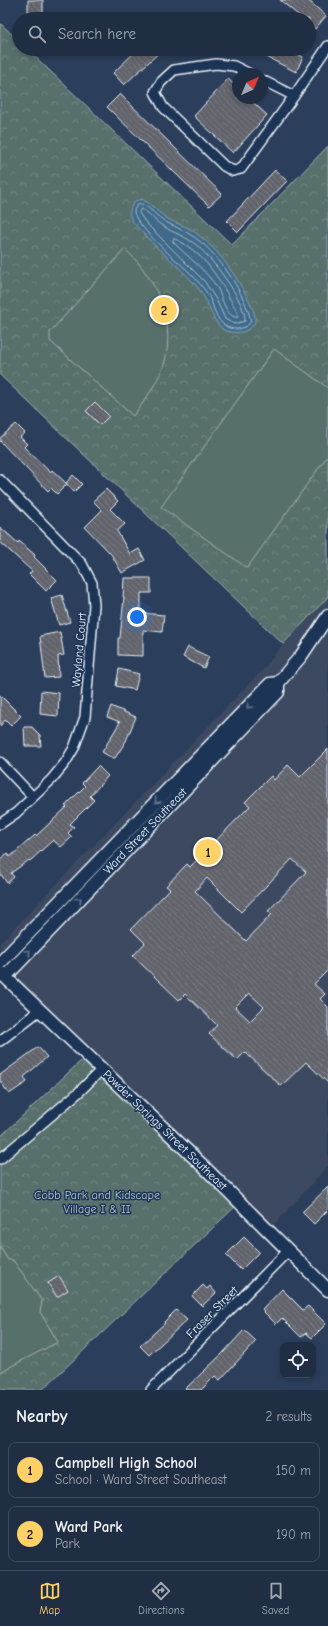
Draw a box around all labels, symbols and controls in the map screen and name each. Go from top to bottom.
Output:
search box [12,12,316,56]
icon: search [26,23,48,45]
text: Search here [58,25,136,43]
north arrow [232,68,268,104]
pin: 2 [151,295,177,325]
your location [127,607,147,627]
street label: Wayland Court [69,611,89,688]
one-way arrow [246,701,253,709]
street label: Ward Street Southeast [100,785,190,877]
one-way arrow [154,796,161,804]
pin: 1 [195,837,221,867]
one-way arrow [74,897,81,905]
one-way arrow [24,950,31,957]
street label: Powder Springs Street Southeast [100,1067,230,1193]
park label: Cobb Park and Kidscape Village I & II [34,1188,160,1216]
street label: Fraser Street [183,1283,241,1341]
map controls [280,1342,316,1378]
button: locate [280,1342,316,1378]
text: Nearby [16,1407,67,1426]
text: 2 results [265,1409,312,1424]
text: Campbell High School [55,1454,197,1472]
text: 1 [27,1463,33,1478]
text: 150 m [276,1463,311,1478]
text: School · Ward Street Southeast [55,1472,227,1487]
text: Ward Park [55,1518,123,1536]
text: 2 [27,1527,33,1542]
text: 190 m [276,1527,311,1542]
text: Park [55,1536,80,1551]
tab: Map [39,1580,61,1617]
tab: Directions [138,1580,185,1617]
tab: Saved [262,1580,289,1617]

